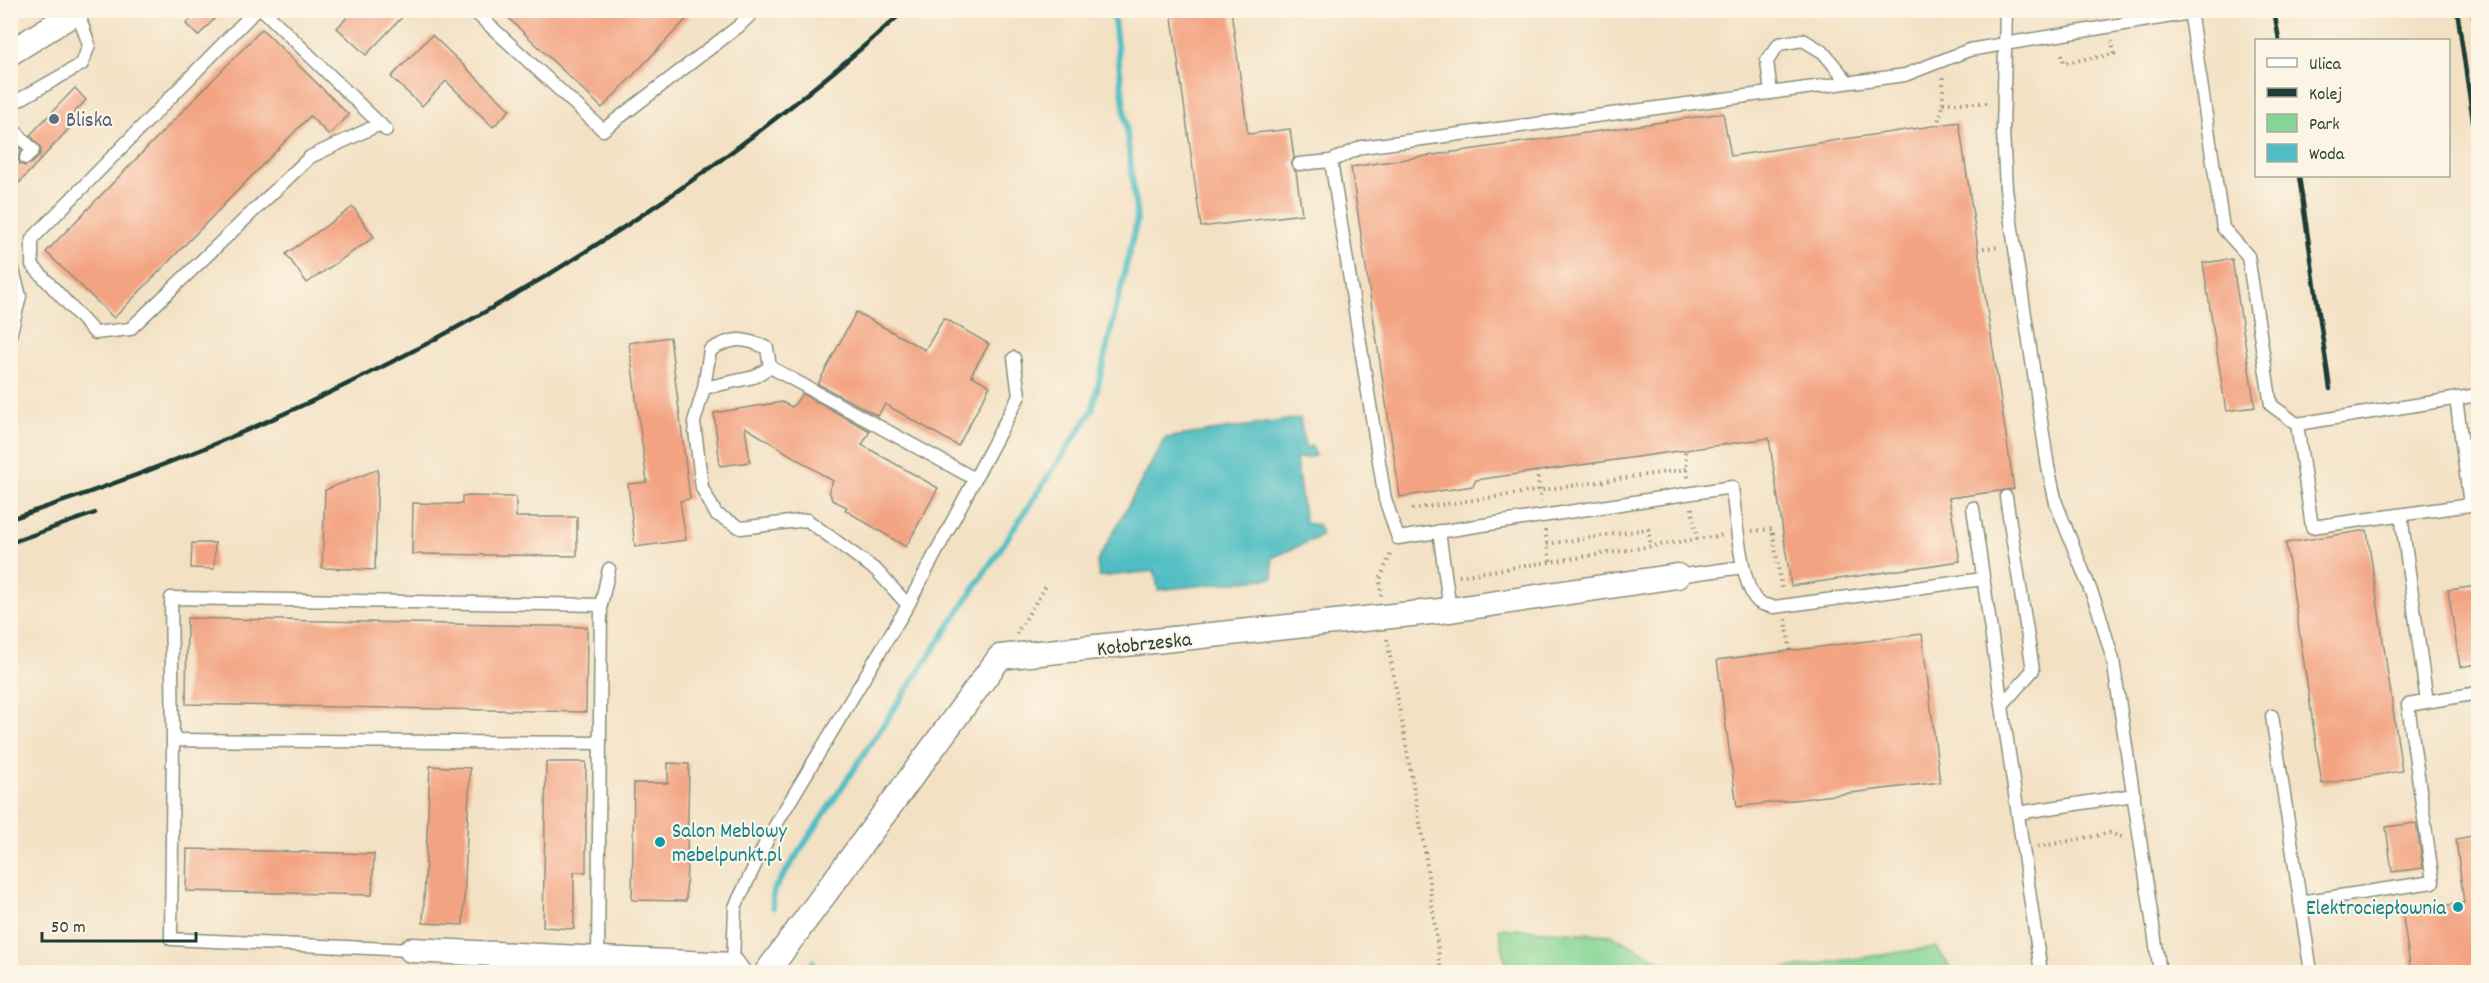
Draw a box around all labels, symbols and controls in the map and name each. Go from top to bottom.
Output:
legend [2255,39,2450,177]
text: Ulica [2309,53,2341,78]
text: Kolej [2309,83,2342,108]
place label: Bliska [66,107,113,137]
marker: Bliska [47,112,61,126]
text: Park [2309,113,2340,138]
text: Woda [2309,143,2345,168]
street label: Kołobrzeska [1095,626,1194,666]
place label: Salon Meblowy mebelpunkt.pl [672,818,787,872]
marker: Salon Meblowy mebelpunkt.pl [653,835,667,849]
place label: Elektrociepłownia [2306,895,2447,925]
marker: Elektrociepłownia [2451,900,2465,914]
scale bar [42,905,196,943]
text: 50 m [51,916,86,941]

